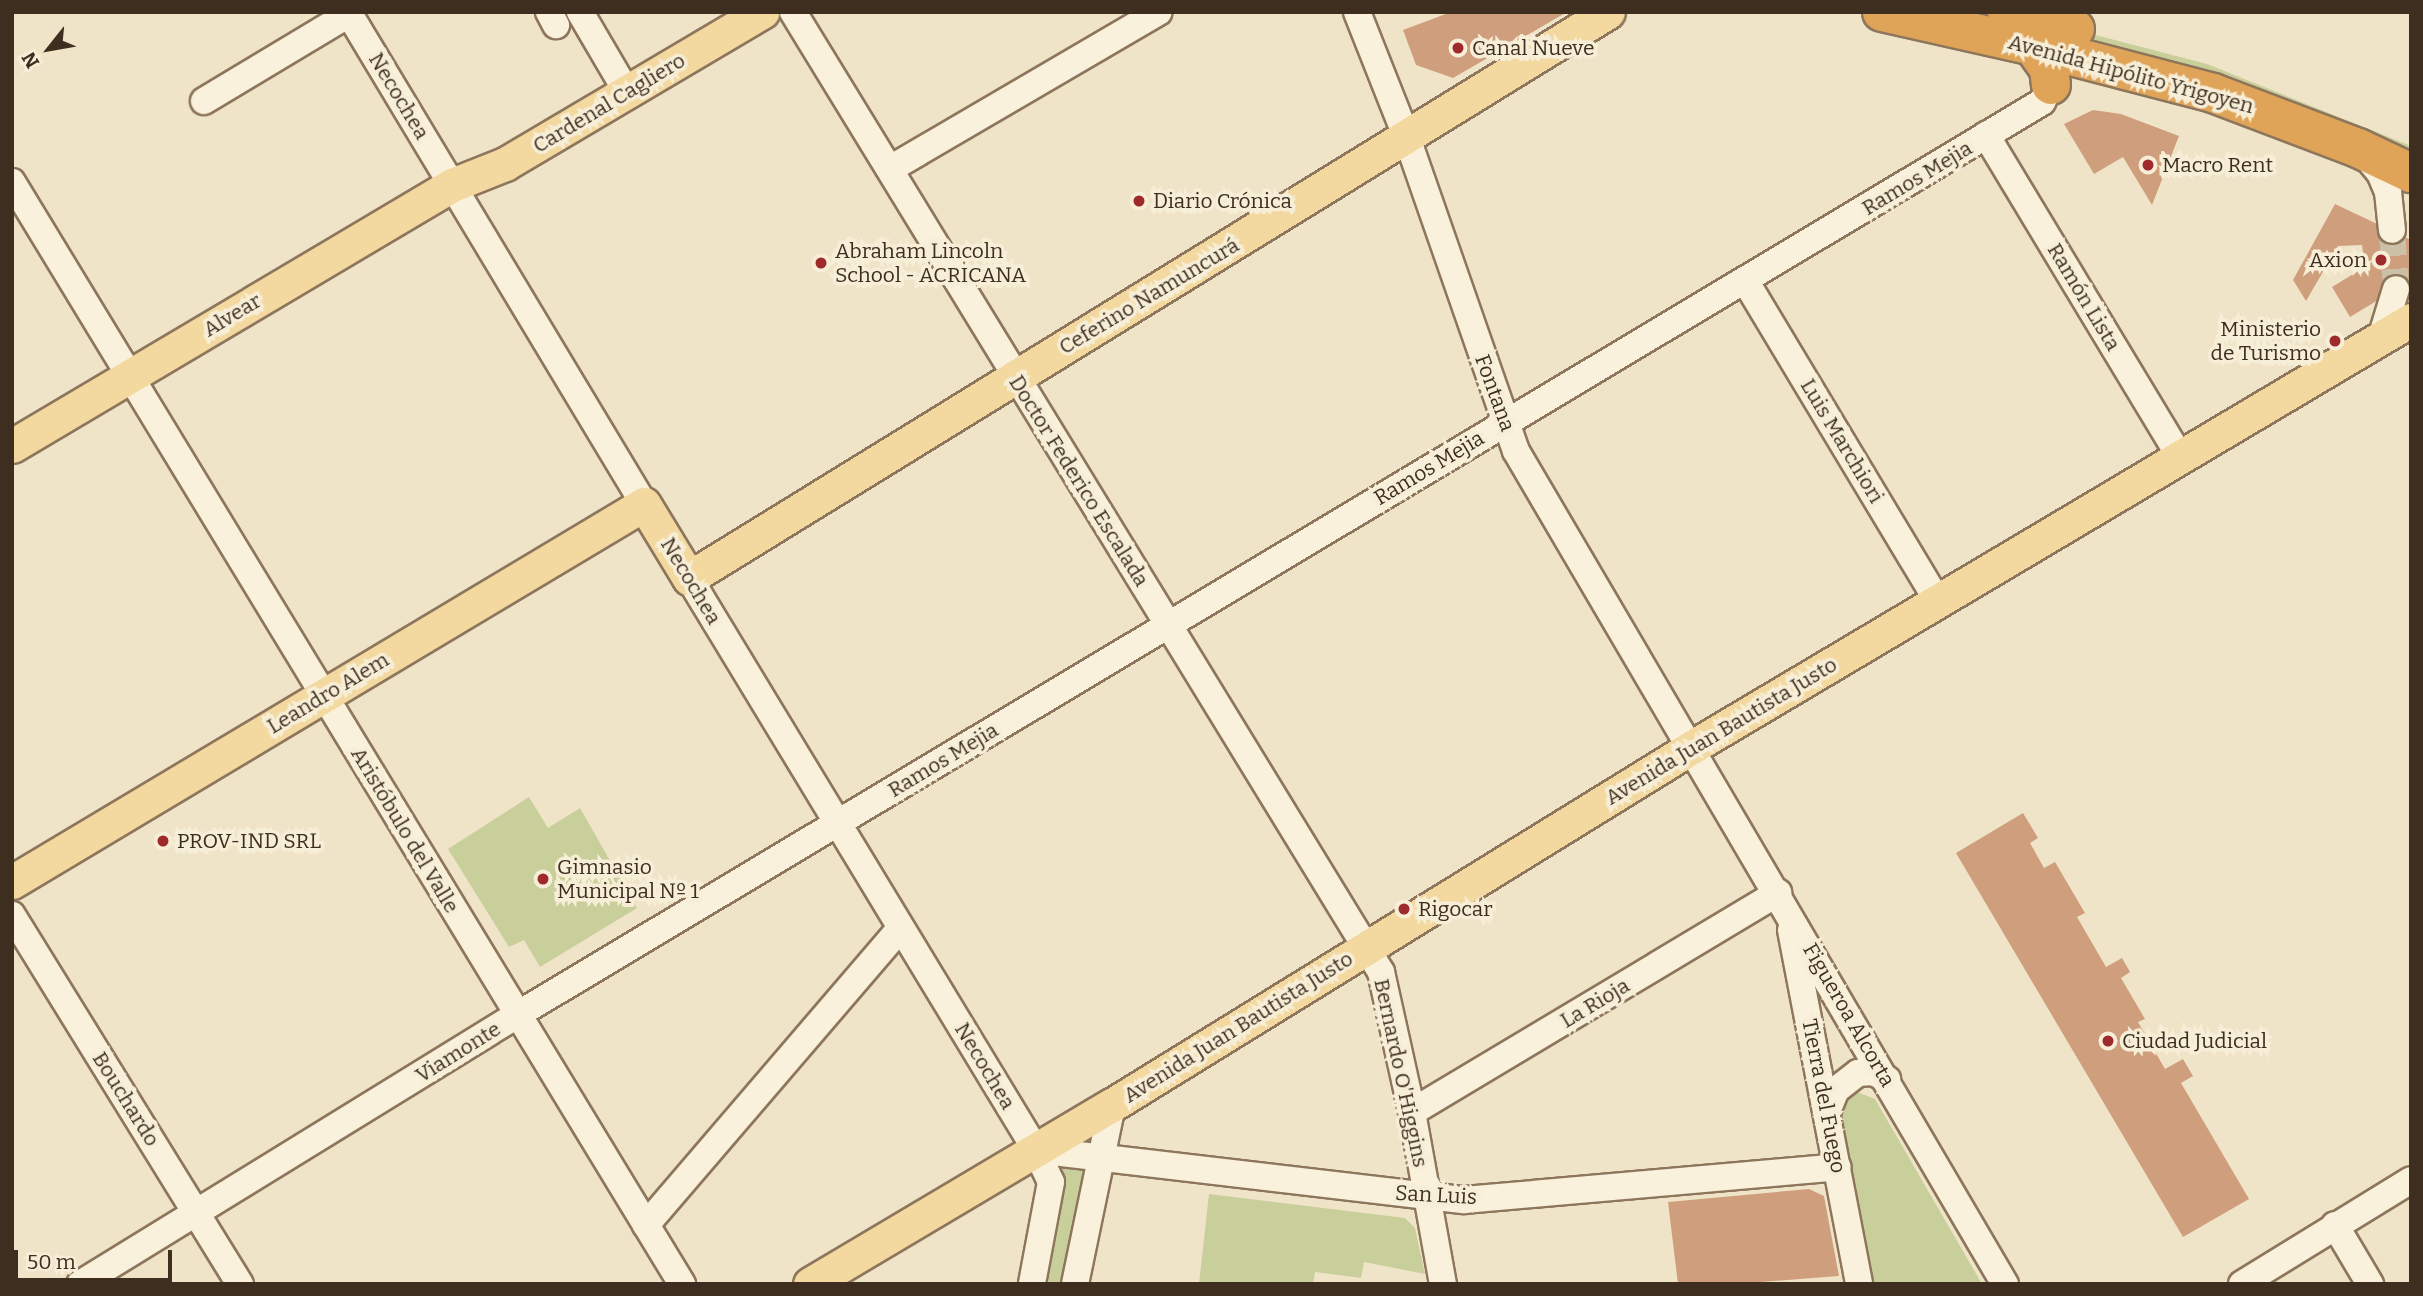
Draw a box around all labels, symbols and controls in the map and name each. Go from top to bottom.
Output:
north arrow [14,14,84,84]
street label: Avenida Hipólito Yrigoyen [2006,29,2256,119]
place label: Canal Nueve [1472,35,1595,61]
marker: Canal Nueve [1450,40,1466,56]
text: N [17,48,44,72]
street label: Necochea [363,48,435,144]
street label: Cardenal Cagliero [528,48,690,158]
street label: Ramos Mejia [1857,135,1977,221]
place label: Macro Rent [2162,152,2273,178]
marker: Macro Rent [2140,157,2156,173]
place label: Diario Crónica [1153,188,1292,214]
marker: Diario Crónica [1131,193,1147,209]
street label: Ceferino Namuncurá [1054,232,1244,360]
place label: Abraham Lincoln School - ACRICANA [835,238,1026,288]
street label: Ramón Lista [2042,239,2126,355]
place label: Axion [2309,247,2367,273]
marker: Axion [2373,252,2389,268]
marker: Abraham Lincoln School - ACRICANA [813,255,829,271]
street label: Alvear [198,288,266,342]
place label: Ministerio de Turismo [2211,316,2321,366]
marker: Ministerio de Turismo [2327,333,2343,349]
street label: Fontana [1470,351,1520,435]
street label: Doctor Federico Escalada [1004,371,1154,591]
street label: Luis Marchiori [1795,374,1889,508]
street label: Ramos Mejia [1369,425,1489,511]
street label: Necochea [655,533,727,629]
street label: Leandro Alem [263,647,393,739]
street label: Avenida Juan Bautista Justo [1601,652,1841,810]
street label: Ramos Mejia [883,717,1003,803]
street label: Aristóbulo del Valle [346,743,464,917]
place label: PROV-IND SRL [177,828,321,854]
marker: PROV-IND SRL [155,833,171,849]
place label: Gimnasio Municipal Nº 1 [557,854,699,904]
marker: Gimnasio Municipal Nº 1 [535,871,551,887]
place label: Rigocar [1418,896,1492,922]
marker: Rigocar [1396,901,1412,917]
street label: Figueroa Alcorta [1798,939,1900,1091]
street label: Avenida Juan Bautista Justo [1119,946,1357,1108]
street label: La Rioja [1556,973,1634,1033]
street label: Bernardo O'Higgins [1369,976,1433,1170]
street label: Viamonte [411,1016,505,1088]
street label: Tierra del Fuego [1797,1017,1851,1175]
street label: Necochea [949,1018,1021,1114]
place label: Ciudad Judicial [2122,1028,2267,1054]
marker: Ciudad Judicial [2100,1033,2116,1049]
street label: Bouchardo [87,1047,165,1151]
street label: San Luis [1395,1180,1477,1210]
scale bar [18,1236,175,1280]
text: 50 m [27,1249,76,1275]

